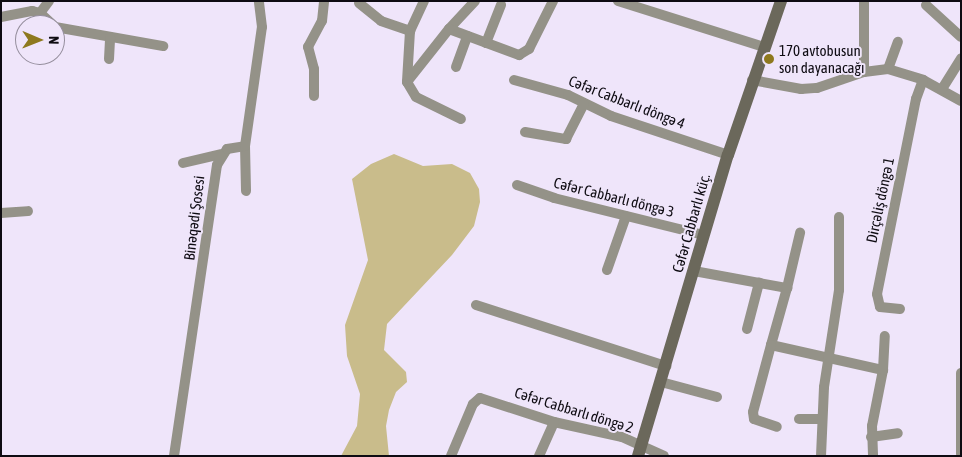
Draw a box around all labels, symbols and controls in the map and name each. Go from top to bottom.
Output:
north arrow [15,15,65,65]
text: N [46,36,62,45]
place label: 170 avtobusun son dayanacağı [779,41,864,76]
marker: 170 avtobusun son dayanacağı [763,53,775,65]
street label: Cəfər Cabbarlı döngə 4 [566,72,688,132]
street label: Dirçəliş döngə 1 [862,156,898,244]
street label: Cəfər Cabbarlı küç. [668,172,714,274]
street label: Cəfər Cabbarlı döngə 3 [552,173,676,221]
street label: Binəqədi Şosesi [180,175,208,261]
street label: Cəfər Cabbarlı döngə 2 [512,383,636,437]

